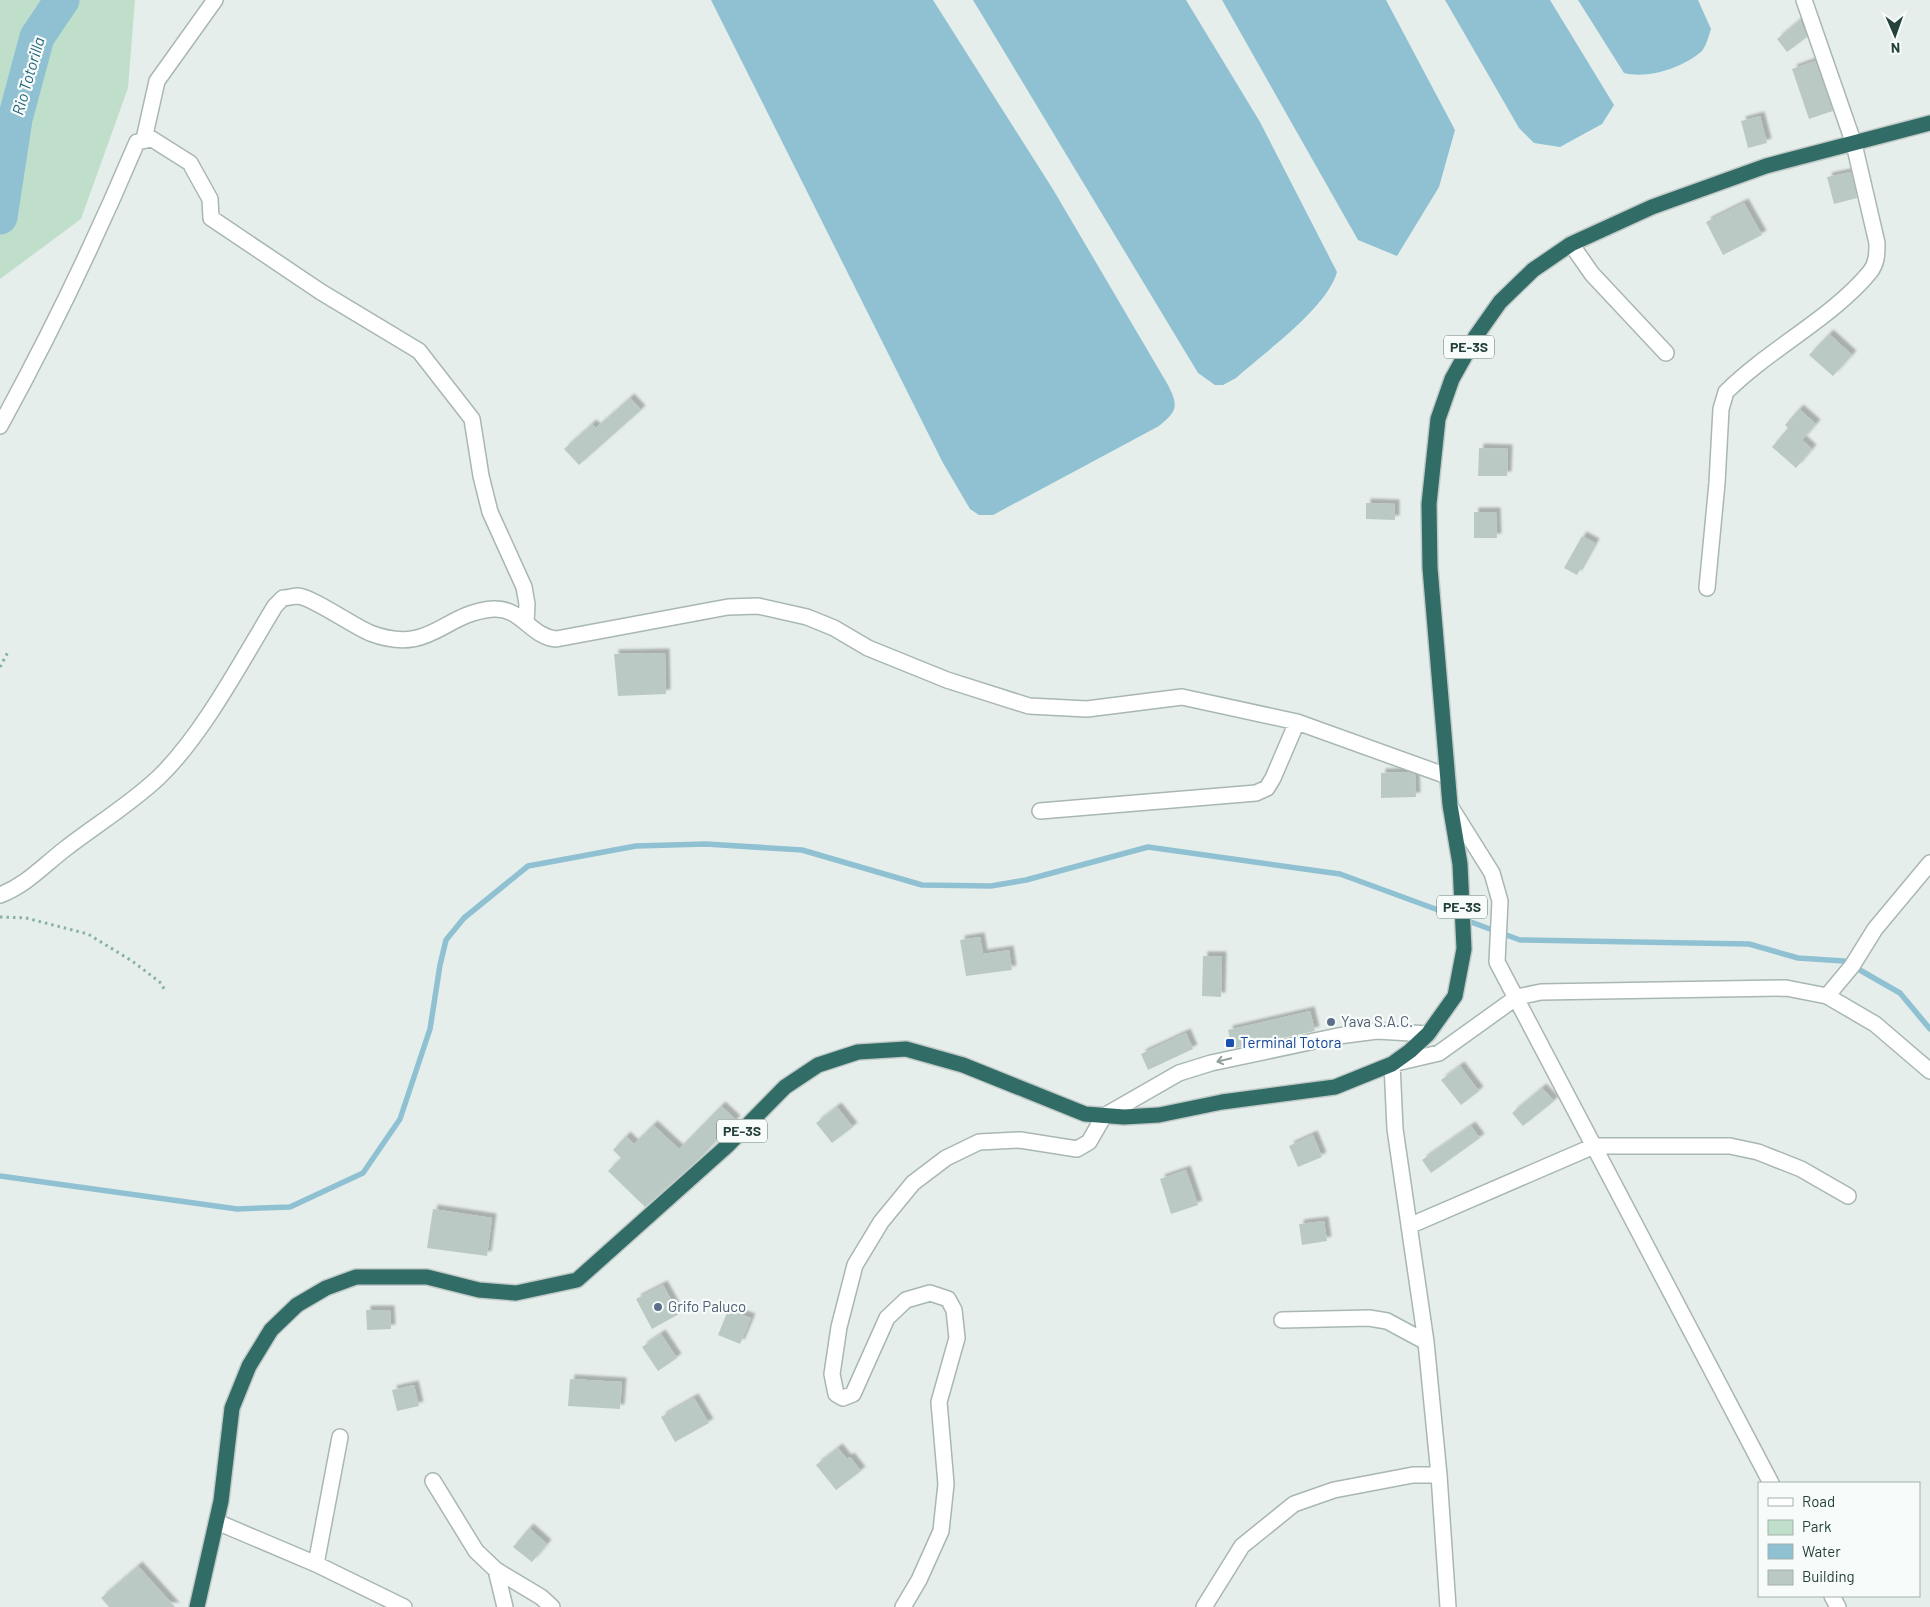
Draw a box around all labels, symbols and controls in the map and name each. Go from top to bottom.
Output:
north arrow [1870,10,1920,60]
water label: Rio Totorilla [7,35,48,117]
text: N [1891,40,1900,57]
road number: PE-3S [1444,336,1494,358]
road number: PE-3S [1437,896,1487,919]
place label: Yava S.A.C. [1341,1012,1413,1030]
marker: Yava S.A.C. [1325,1016,1337,1028]
place label: Terminal Totora [1240,1033,1341,1051]
marker: Terminal Totora [1224,1037,1236,1049]
one-way arrow [1217,1056,1233,1065]
road number: PE-3S [717,1120,767,1142]
place label: Grifo Paluco [668,1297,746,1315]
marker: Grifo Paluco [652,1301,664,1313]
legend [1758,1482,1920,1597]
text: Road [1802,1492,1835,1510]
text: Park [1802,1517,1832,1535]
text: Water [1802,1542,1841,1560]
text: Building [1802,1567,1855,1585]

